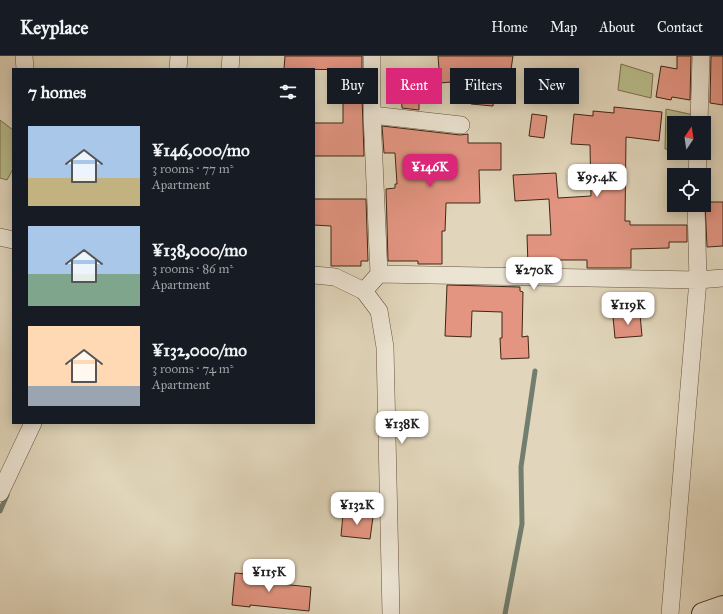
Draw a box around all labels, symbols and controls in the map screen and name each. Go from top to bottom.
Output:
text: Keyplace [20,16,88,39]
text: Home [491,19,528,36]
text: Map [550,19,577,36]
text: About [599,19,635,36]
text: Contact [657,19,703,36]
chip: Buy [327,68,378,104]
chip: Rent [386,68,442,104]
chip: Filters [450,68,516,104]
chip: New [524,68,579,104]
icon: filters [277,81,299,103]
text: 7 homes [28,82,86,103]
north arrow [667,116,711,160]
map controls [667,116,711,212]
text: ¥146,000/mo [152,140,250,161]
icon: home [60,142,108,190]
pin: ¥146K [402,154,458,188]
text: ¥146K [412,159,448,175]
text: 3 rooms · 77 m² [152,161,234,177]
pin: ¥95.4K [564,164,630,198]
button: locate [667,168,711,212]
text: ¥95.4K [577,169,617,185]
text: Apartment [152,177,210,193]
text: ¥138,000/mo [152,240,247,261]
icon: home [60,242,108,290]
pin: ¥270K [506,257,562,291]
text: 3 rooms · 86 m² [152,261,233,277]
text: ¥270K [515,262,553,278]
text: Apartment [152,277,210,293]
pin: ¥119K [600,292,656,326]
text: ¥119K [611,297,645,313]
text: ¥132,000/mo [152,340,247,361]
icon: home [60,342,108,390]
text: 3 rooms · 74 m² [152,361,234,377]
text: Apartment [152,377,210,393]
pin: ¥138K [374,411,430,445]
text: ¥138K [384,416,420,432]
pin: ¥132K [329,492,385,526]
text: ¥132K [340,497,374,513]
pin: ¥115K [241,559,297,593]
text: ¥115K [252,564,286,580]

